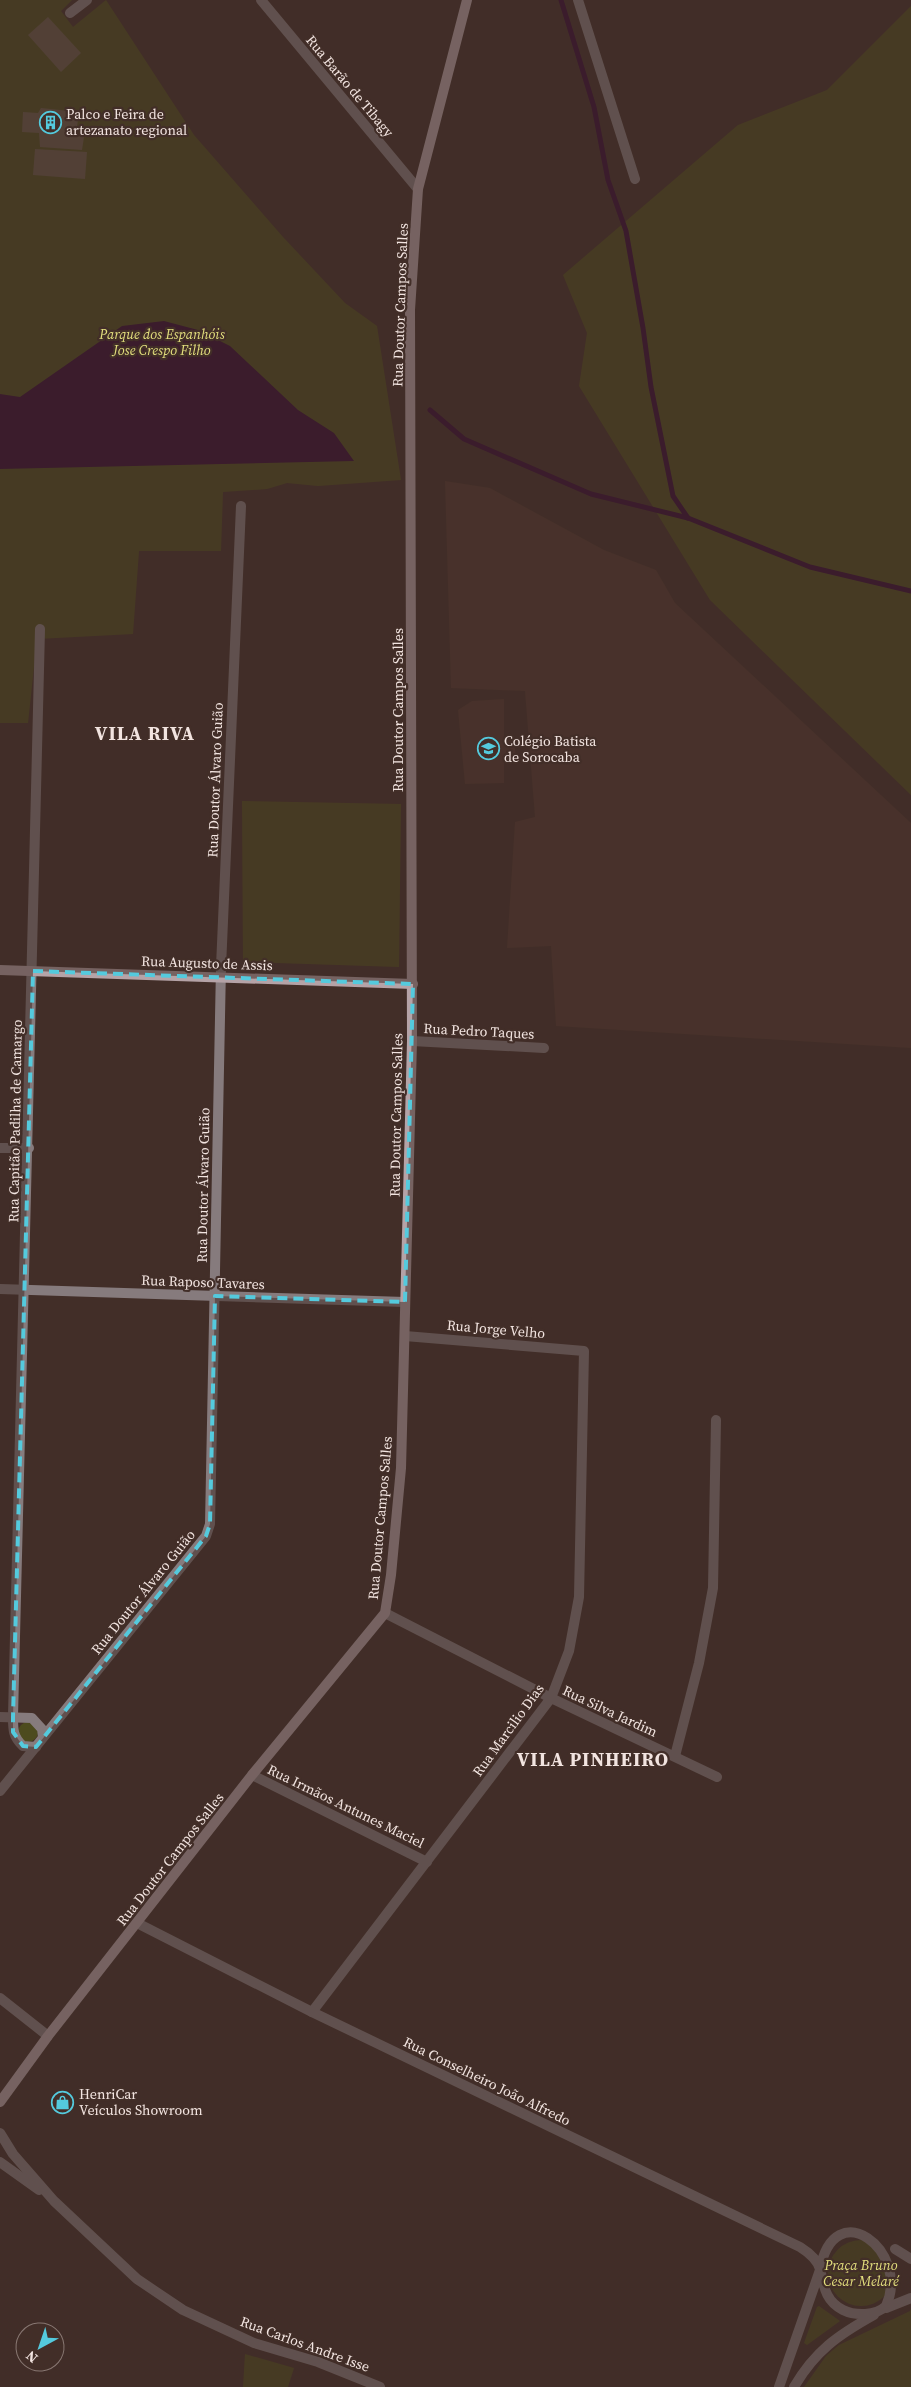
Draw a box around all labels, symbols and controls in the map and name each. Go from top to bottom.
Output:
street label: Rua Barão de Tibagy [301,31,399,142]
place label: Palco e Feira de artezanato regional [66,104,187,140]
building icon: Palco e Feira de artezanato regional [38,110,62,134]
street label: Rua Doutor Campos Salles [387,223,413,387]
park label: Parque dos Espanhóis Jose Crespo Filho [98,324,226,360]
street label: Rua Doutor Campos Salles [388,628,408,792]
street label: Rua Doutor Álvaro Guião [202,702,228,858]
district label: VILA RIVA [95,720,195,746]
place label: Colégio Batista de Sorocaba [504,731,597,767]
school or university icon: Colégio Batista de Sorocaba [476,737,500,761]
street label: Rua Augusto de Assis [141,951,273,975]
street label: Rua Pedro Taques [423,1018,535,1044]
street label: Rua Capitão Padilha de Camargo [3,1019,27,1223]
street label: Rua Doutor Campos Salles [385,1033,407,1197]
street label: Rua Doutor Álvaro Guião [192,1107,214,1263]
street label: Rua Raposo Tavares [141,1270,265,1294]
street label: Rua Jorge Velho [446,1315,546,1343]
street label: Rua Doutor Campos Salles [363,1435,397,1601]
street label: Rua Doutor Álvaro Guião [86,1525,200,1659]
street label: Rua Marcilio Dias [467,1679,549,1781]
street label: Rua Silva Jardim [559,1680,661,1742]
district label: VILA PINHEIRO [517,1746,669,1772]
street label: Rua Irmãos Antunes Maciel [264,1759,428,1853]
street label: Rua Doutor Campos Salles [112,1788,228,1930]
street label: Rua Conselheiro João Alfredo [400,2032,574,2130]
place label: HenriCar Veículos Showroom [79,2084,203,2120]
shop icon: HenriCar Veículos Showroom [51,2090,75,2114]
park label: Praça Bruno Cesar Melaré [823,2255,900,2291]
street label: Rua Carlos Andre Isse [237,2311,373,2377]
north arrow [15,2322,65,2372]
text: N [21,2346,42,2368]

